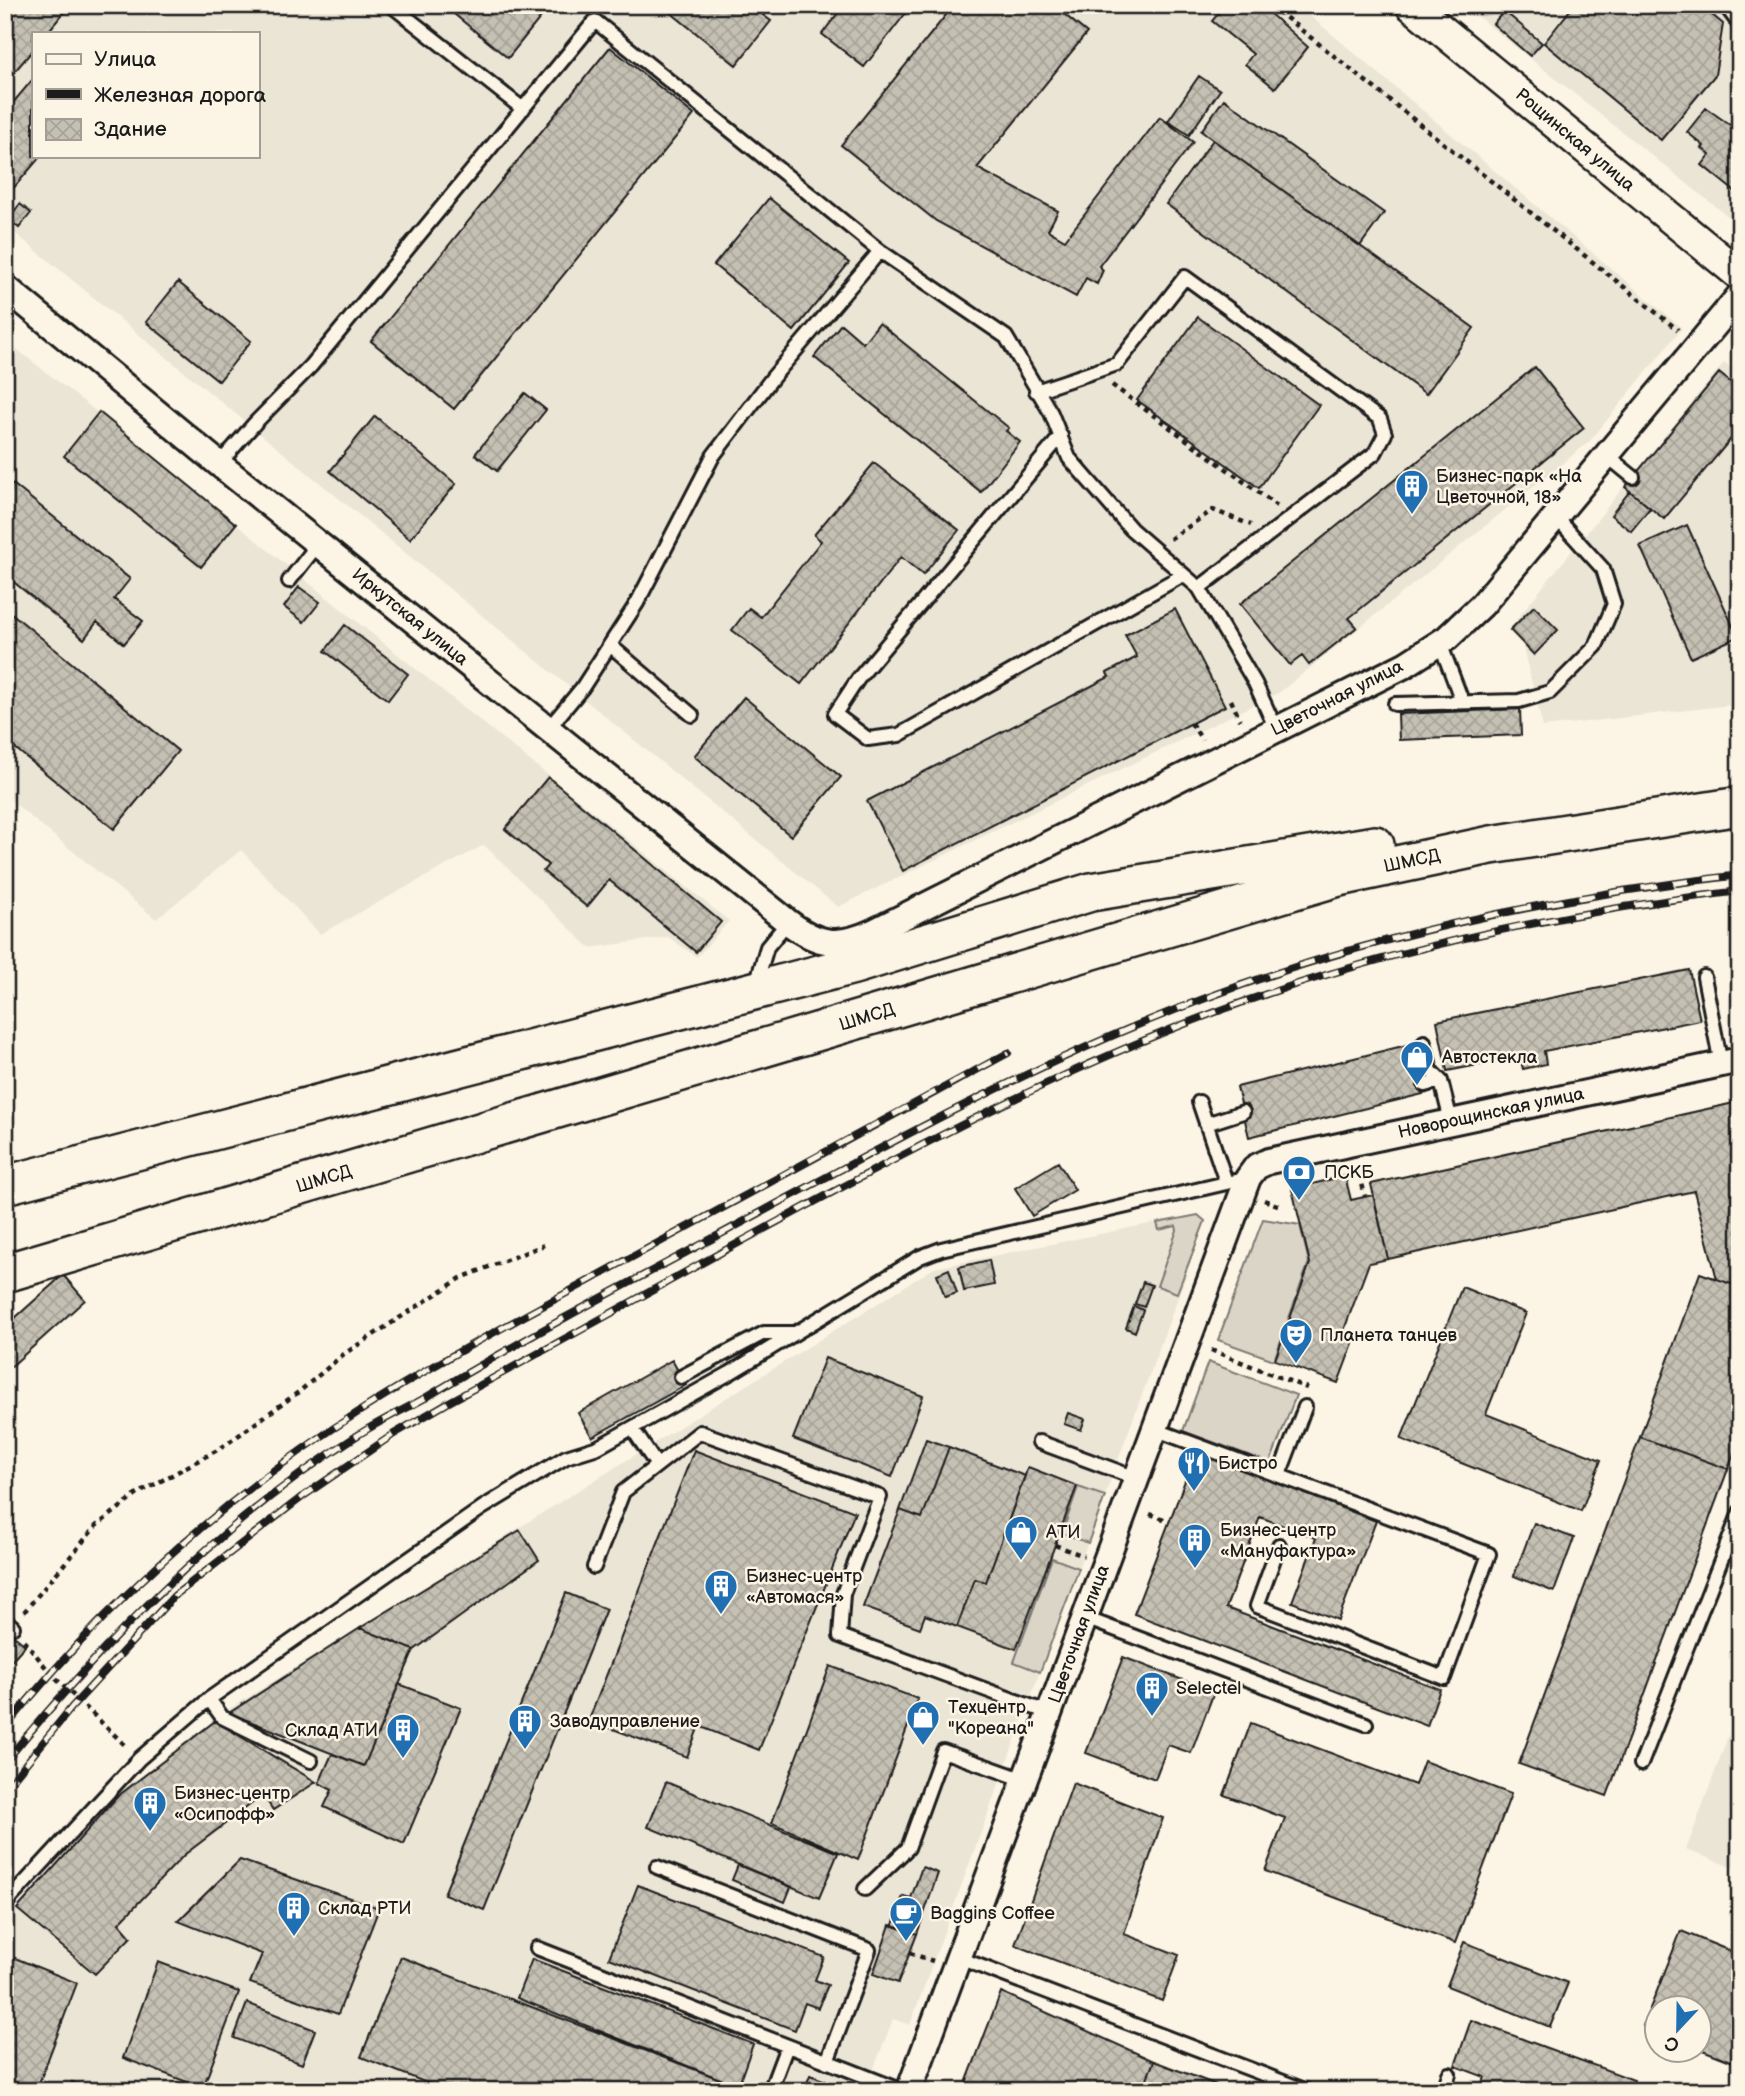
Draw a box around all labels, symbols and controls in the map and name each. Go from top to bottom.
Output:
legend [32,32,259,158]
text: Улица [94,47,157,72]
text: Железная дорога [94,83,267,108]
street label: Рощинская улица [1511,84,1639,196]
text: Здание [94,117,167,142]
place label: Бизнес-парк «На Цветочной, 18» [1436,466,1582,508]
building icon: Бизнес-парк «На Цветочной, 18» [1393,467,1431,516]
street label: Иркутская улица [348,564,472,670]
street label: Цветочная улица [1267,655,1407,740]
street label: ШМСД [1382,845,1442,877]
street label: ШМСД [837,999,898,1035]
shop icon: Автостекла [1398,1038,1436,1087]
place label: Автостекла [1441,1047,1538,1068]
street label: Новорощинская улица [1396,1083,1586,1143]
bank icon: ПСКБ [1280,1153,1318,1202]
street label: ШМСД [294,1161,355,1197]
place label: ПСКБ [1324,1162,1374,1183]
theatre icon: Планета танцев [1277,1316,1315,1365]
place label: Планета танцев [1320,1325,1458,1346]
restaurant icon: Бистро [1175,1444,1213,1493]
place label: Бистро [1218,1453,1277,1474]
shop icon: АТИ [1002,1513,1040,1562]
place label: Бизнес-центр «Мануфактура» [1220,1520,1356,1562]
building icon: Бизнес-центр «Мануфактура» [1176,1521,1214,1570]
place label: АТИ [1045,1522,1081,1543]
street label: Цветочная улица [1044,1562,1114,1706]
place label: Бизнес-центр «Автомася» [746,1566,862,1608]
building icon: Бизнес-центр «Автомася» [702,1567,740,1616]
building icon: Selectel [1133,1669,1171,1718]
place label: Selectel [1176,1678,1241,1699]
place label: Техцентр "Кореана" [948,1697,1034,1739]
shop icon: Техцентр "Кореана" [904,1698,942,1747]
building icon: Заводуправление [506,1702,544,1751]
building icon: Склад АТИ [384,1711,422,1760]
place label: Заводуправление [550,1711,700,1732]
place label: Склад АТИ [285,1720,378,1741]
place label: Бизнес-центр «Осипофф» [174,1783,290,1825]
building icon: Бизнес-центр «Осипофф» [131,1784,169,1833]
building icon: Склад РТИ [275,1889,313,1938]
cafe icon: Baggins Coffee [887,1894,925,1943]
place label: Склад РТИ [318,1898,412,1919]
place label: Baggins Coffee [930,1903,1055,1924]
north arrow [1644,1994,1714,2064]
text: С [1662,2030,1683,2057]

